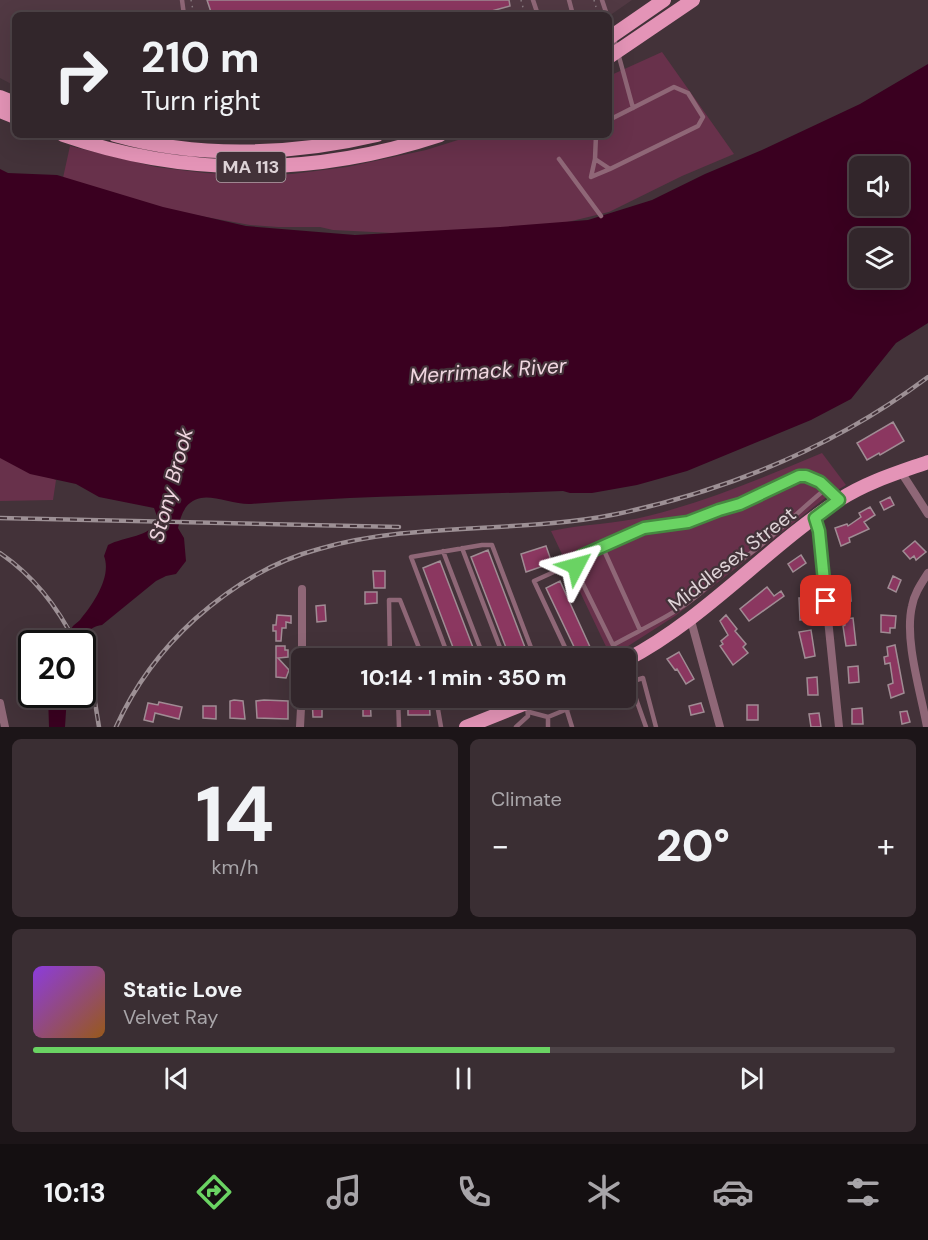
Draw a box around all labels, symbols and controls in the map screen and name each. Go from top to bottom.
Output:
text: 210 m [141,30,259,85]
icon: right [42,36,120,114]
text: Turn right [141,83,261,118]
road number: MA 113 [216,152,286,182]
map controls [849,156,909,288]
button: sound [849,156,909,216]
button: layers [849,228,909,288]
water label: Merrimack River [408,351,569,390]
water label: Stony Brook [142,424,200,545]
street label: Middlesex Street [663,501,801,617]
position arrow [544,534,608,598]
pin [800,575,851,626]
icon: arrive [809,584,842,617]
speed limit sign: 20 [18,630,96,708]
text: 10:14 · 1 min · 350 m [361,663,566,692]
text: 14 [195,764,275,865]
text: Climate [491,786,562,812]
text: 20° [656,816,730,875]
text: − [491,824,509,867]
text: + [877,824,895,867]
text: km/h [211,854,259,880]
text: Static Love [123,975,243,1004]
text: Velvet Ray [123,1004,218,1030]
icon: previous [160,1062,193,1095]
icon: pause [447,1062,480,1095]
icon: next [735,1062,768,1095]
icon: directions [193,1171,235,1213]
icon: music [323,1171,365,1213]
icon: phone [453,1171,495,1213]
icon: climate [583,1171,625,1213]
icon: car [712,1171,754,1213]
icon: filters [842,1171,884,1213]
text: 10:13 [44,1175,106,1210]

